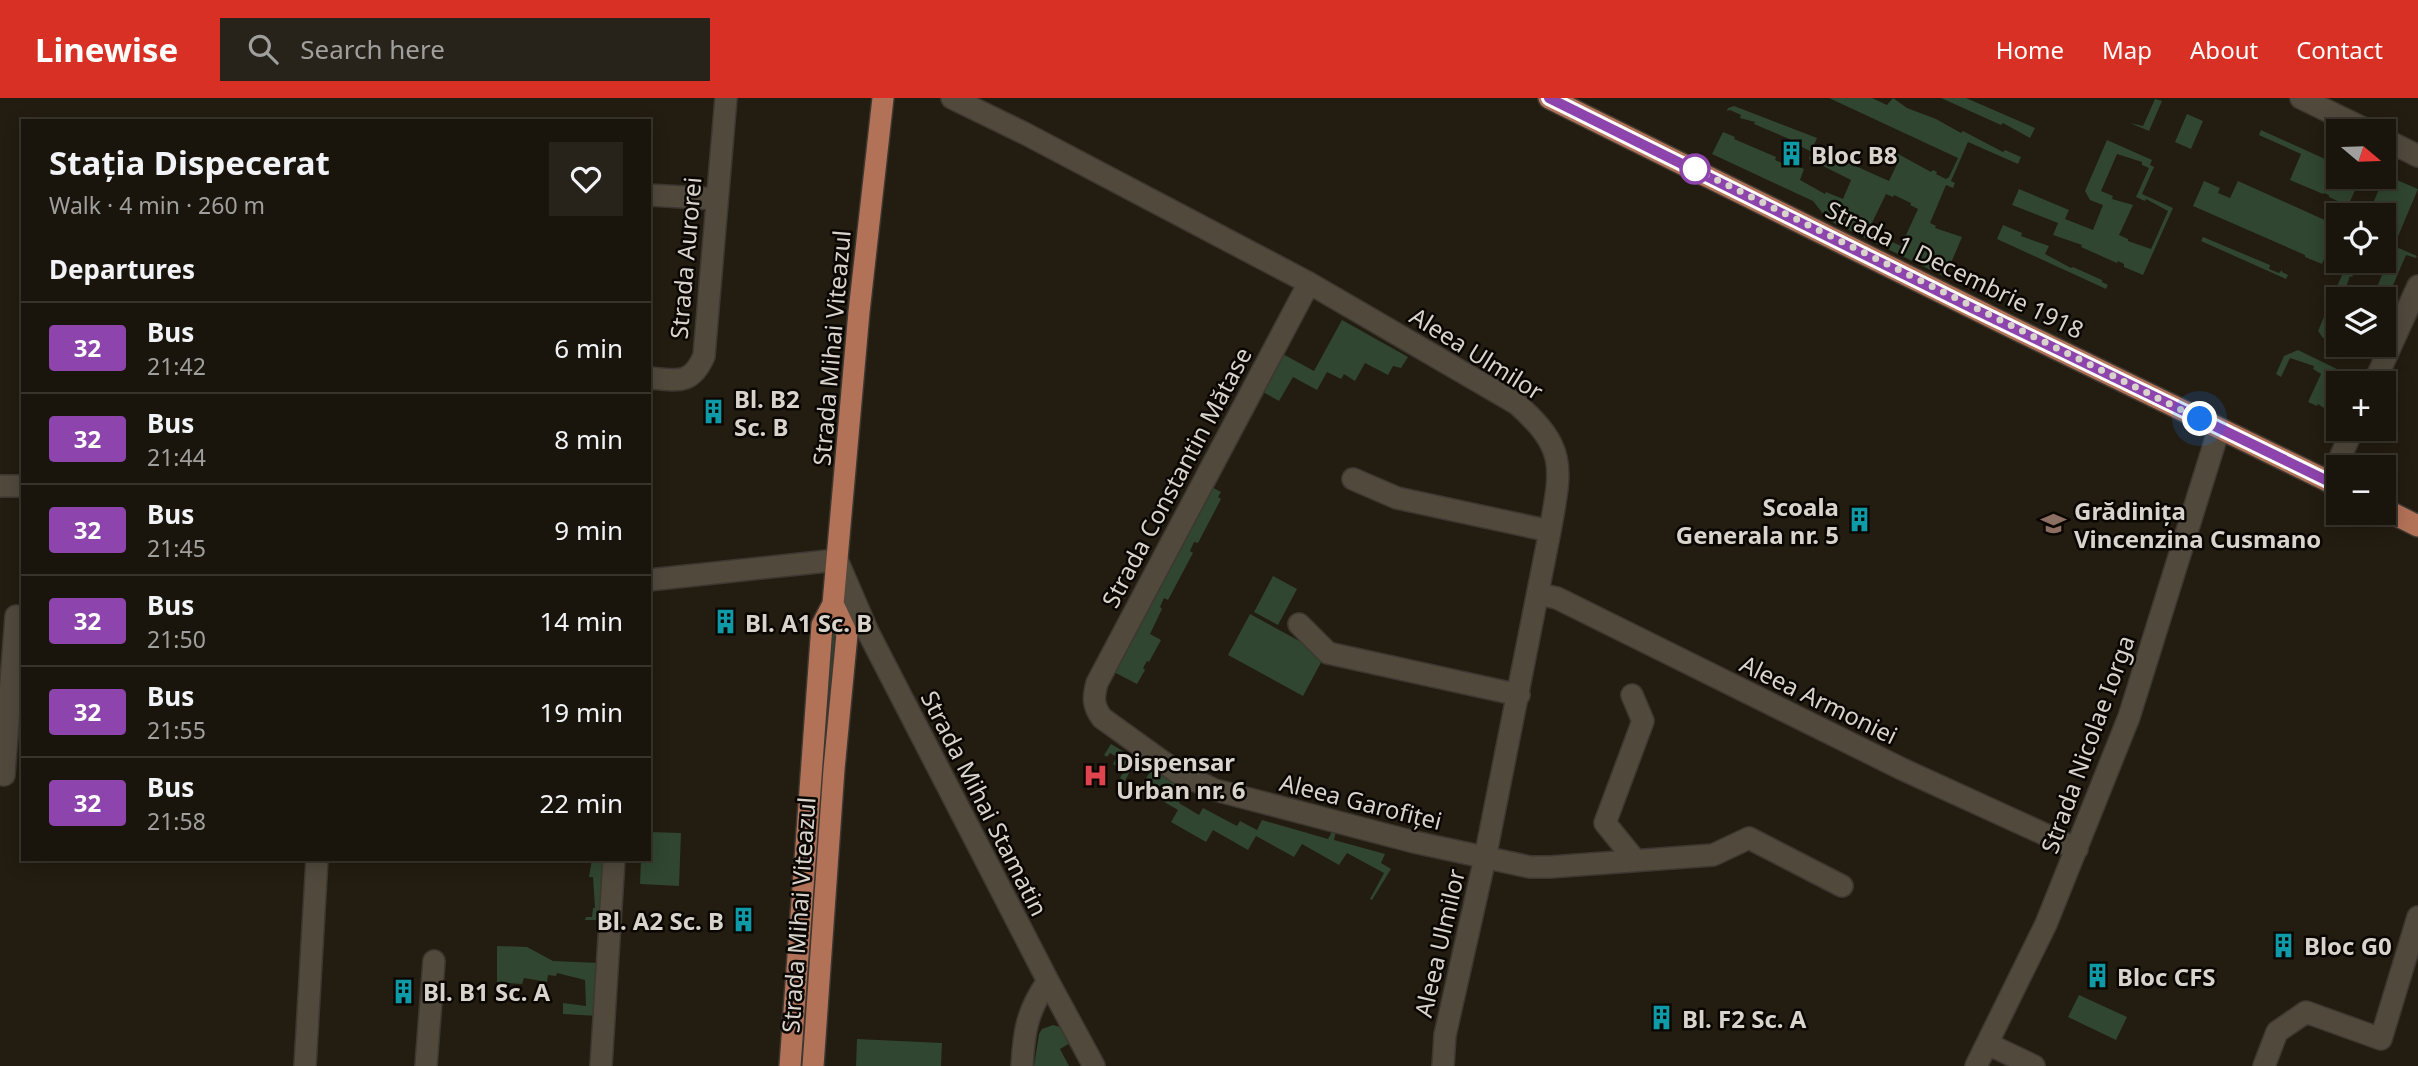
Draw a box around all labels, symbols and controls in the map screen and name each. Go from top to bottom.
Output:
search box [220,18,710,81]
text: Linewise [35,27,178,72]
icon: search [244,30,282,68]
text: Search here [300,31,445,67]
text: Home [1996,33,2064,66]
text: Map [2102,33,2152,66]
text: About [2190,33,2258,66]
text: Contact [2296,33,2383,66]
north arrow [2326,119,2396,189]
map controls [2326,119,2396,525]
place label: Bloc B8 [1811,138,1897,171]
text: Stația Dispecerat [49,140,330,185]
building icon: Bloc B8 [1777,140,1805,168]
button: heart [549,142,623,216]
unlabelled marker [1680,154,1710,184]
street label: Strada Aurorei [661,176,709,340]
text: Walk · 4 min · 260 m [49,189,265,221]
street label: Strada 1 Decembrie 1918 [1820,192,2090,346]
button: locate [2326,203,2396,273]
street label: Strada Mihai Viteazul [804,229,858,467]
text: Departures [49,251,195,287]
button: layers [2326,287,2396,357]
street label: Aleea Ulmilor [1404,299,1550,407]
text: Bus [147,314,194,350]
text: 6 min [554,330,623,366]
text: 32 [74,331,101,364]
street label: Strada Constantin Mătase [1093,341,1259,613]
text: 21:42 [147,350,206,382]
button: + [2326,371,2396,441]
place label: Bl. B2 Sc. B [734,382,800,443]
building icon: Bl. B2 Sc. B [700,398,728,426]
your location [2182,401,2217,436]
text: Bus [147,405,194,441]
text: 8 min [554,421,623,457]
text: 32 [74,422,101,455]
text: 21:44 [147,441,206,473]
button: − [2326,455,2396,525]
place label: Scoala Generala nr. 5 [1676,490,1839,551]
place label: Grădinița Vincenzina Cusmano [2074,494,2321,555]
text: Bus [147,496,194,532]
building icon: Scoala Generala nr. 5 [1845,506,1873,534]
school or university icon: Grădinița Vincenzina Cusmano [2040,510,2068,538]
text: 9 min [554,512,623,548]
text: 32 [74,513,101,546]
text: 21:45 [147,532,206,564]
text: Bus [147,587,194,623]
text: 14 min [539,603,623,639]
text: 32 [74,604,101,637]
place label: Bl. A1 Sc. B [745,606,872,639]
building icon: Bl. A1 Sc. B [711,608,739,636]
text: 21:50 [147,623,206,655]
street label: Strada Nicolae Iorga [2032,630,2142,858]
street label: Aleea Armoniei [1735,647,1903,751]
text: Bus [147,678,194,714]
street label: Strada Mihai Stamatin [914,685,1056,921]
text: 19 min [539,694,623,730]
text: 32 [74,695,101,728]
text: 21:55 [147,714,206,746]
place label: Dispensar Urban nr. 6 [1116,745,1245,806]
hospital icon: Dispensar Urban nr. 6 [1082,761,1110,789]
street label: Aleea Garofiței [1276,765,1446,837]
text: Bus [147,769,194,805]
text: 22 min [539,785,623,821]
text: 32 [74,786,101,819]
street label: Strada Mihai Viteazul [773,796,823,1034]
text: 21:58 [147,805,206,837]
street label: Aleea Ulmilor [1406,865,1472,1020]
place label: Bl. A2 Sc. B [597,904,724,937]
building icon: Bl. A2 Sc. B [730,906,758,934]
place label: Bloc G0 [2304,929,2392,962]
building icon: Bloc G0 [2270,931,2298,959]
place label: Bloc CFS [2117,960,2216,993]
building icon: Bloc CFS [2083,962,2111,990]
place label: Bl. B1 Sc. A [423,975,551,1008]
building icon: Bl. B1 Sc. A [389,977,417,1005]
place label: Bl. F2 Sc. A [1682,1002,1807,1035]
building icon: Bl. F2 Sc. A [1648,1004,1676,1032]

